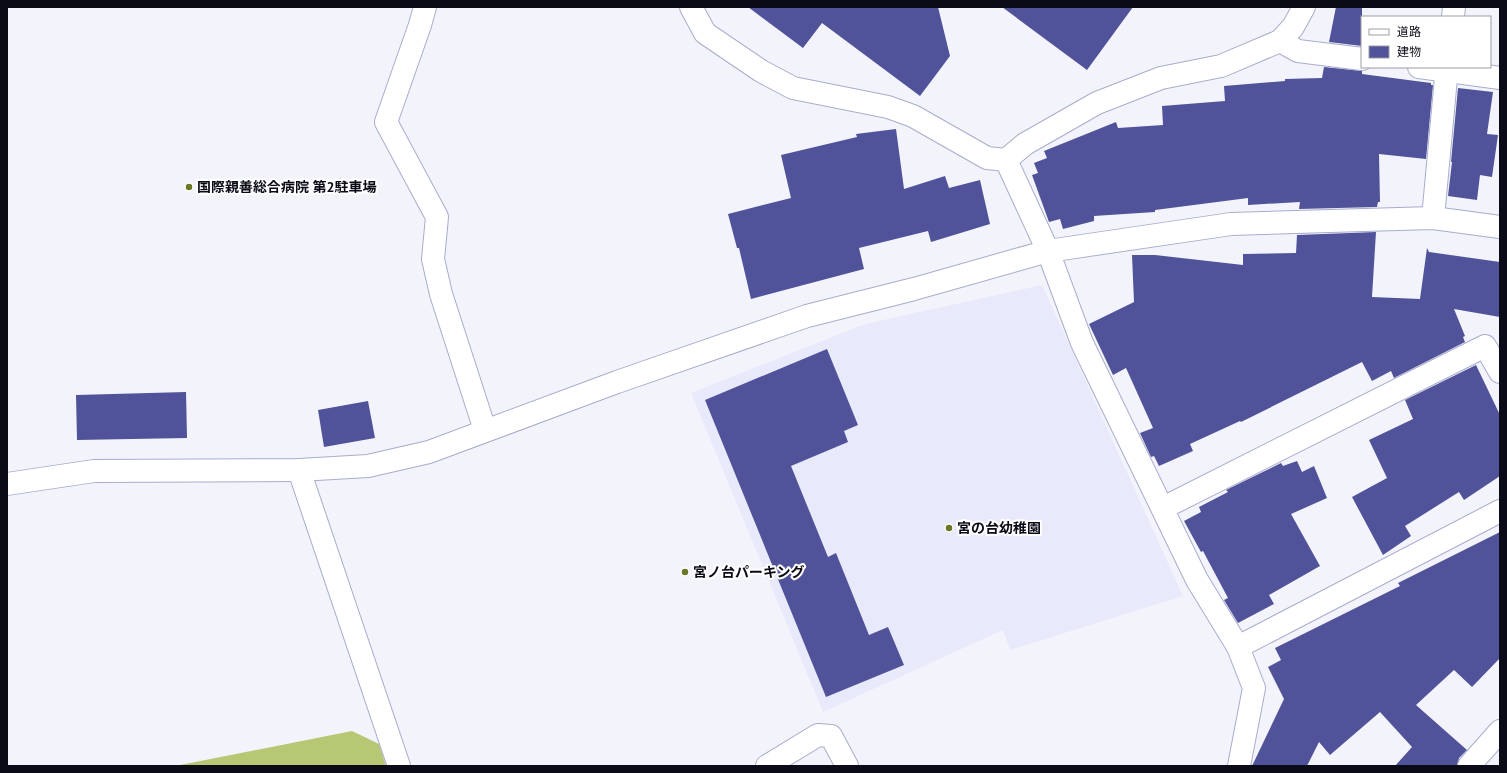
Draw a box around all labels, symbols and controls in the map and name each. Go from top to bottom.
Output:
legend [1361,16,1491,68]
text: 道路 [1397,24,1421,39]
text: 建物 [1397,44,1421,59]
place label: 国際親善総合病院 第2駐車場 [197,178,376,196]
marker: 国際親善総合病院 第2駐車場 [184,182,194,192]
place label: 宮の台幼稚園 [957,519,1041,537]
marker: 宮の台幼稚園 [944,523,954,533]
place label: 宮ノ台パーキング [693,563,805,581]
marker: 宮ノ台パーキング [680,567,690,577]

